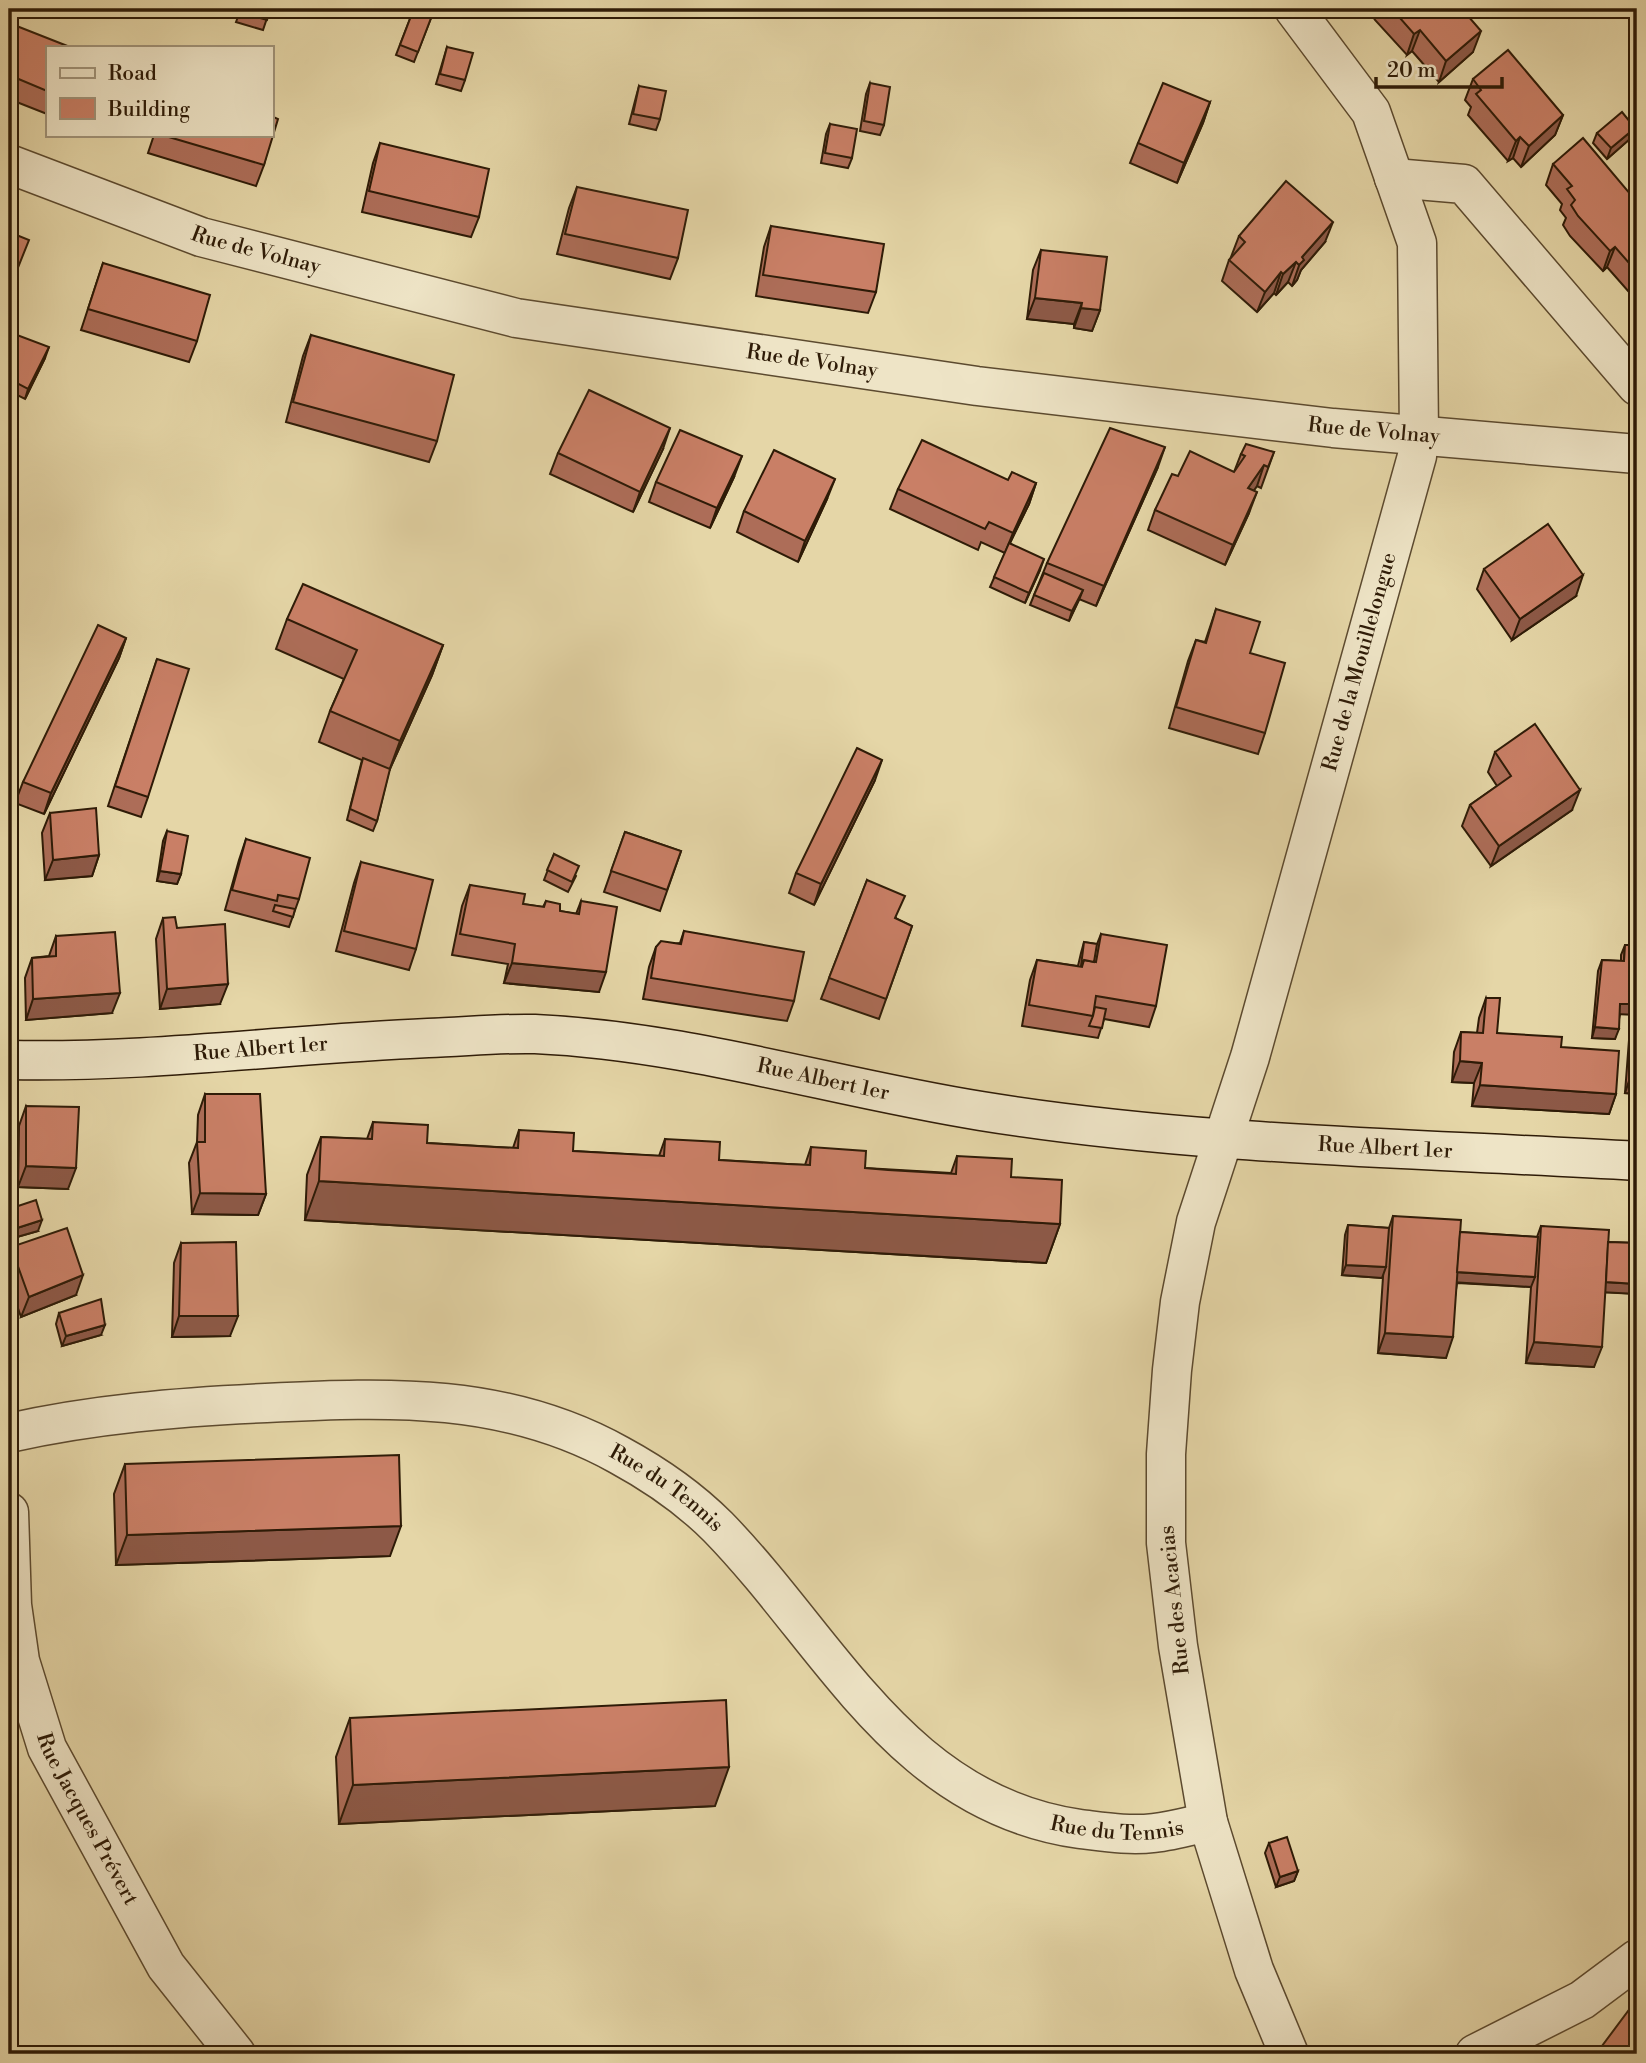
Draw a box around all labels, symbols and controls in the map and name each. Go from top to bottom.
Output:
legend [46,46,273,136]
scale bar [1376,46,1502,90]
text: 20 m [1387,58,1436,84]
text: Road [108,61,157,87]
text: Building [107,97,190,123]
street label: Rue de Volnay [187,221,324,280]
street label: Rue de Volnay [745,339,880,384]
street label: Rue de Volnay [1306,412,1442,450]
street label: Rue de la Mouillelongue [1317,550,1403,774]
street label: Rue Albert 1er [193,1031,329,1067]
street label: Rue Albert 1er [755,1053,892,1107]
street label: Rue Albert 1er [1317,1132,1453,1165]
street label: Rue du Tennis [605,1439,729,1538]
street label: Rue des Acacias [1154,1524,1196,1676]
street label: Rue Jacques Prévert [30,1730,144,1910]
street label: Rue du Tennis [1048,1811,1186,1847]

